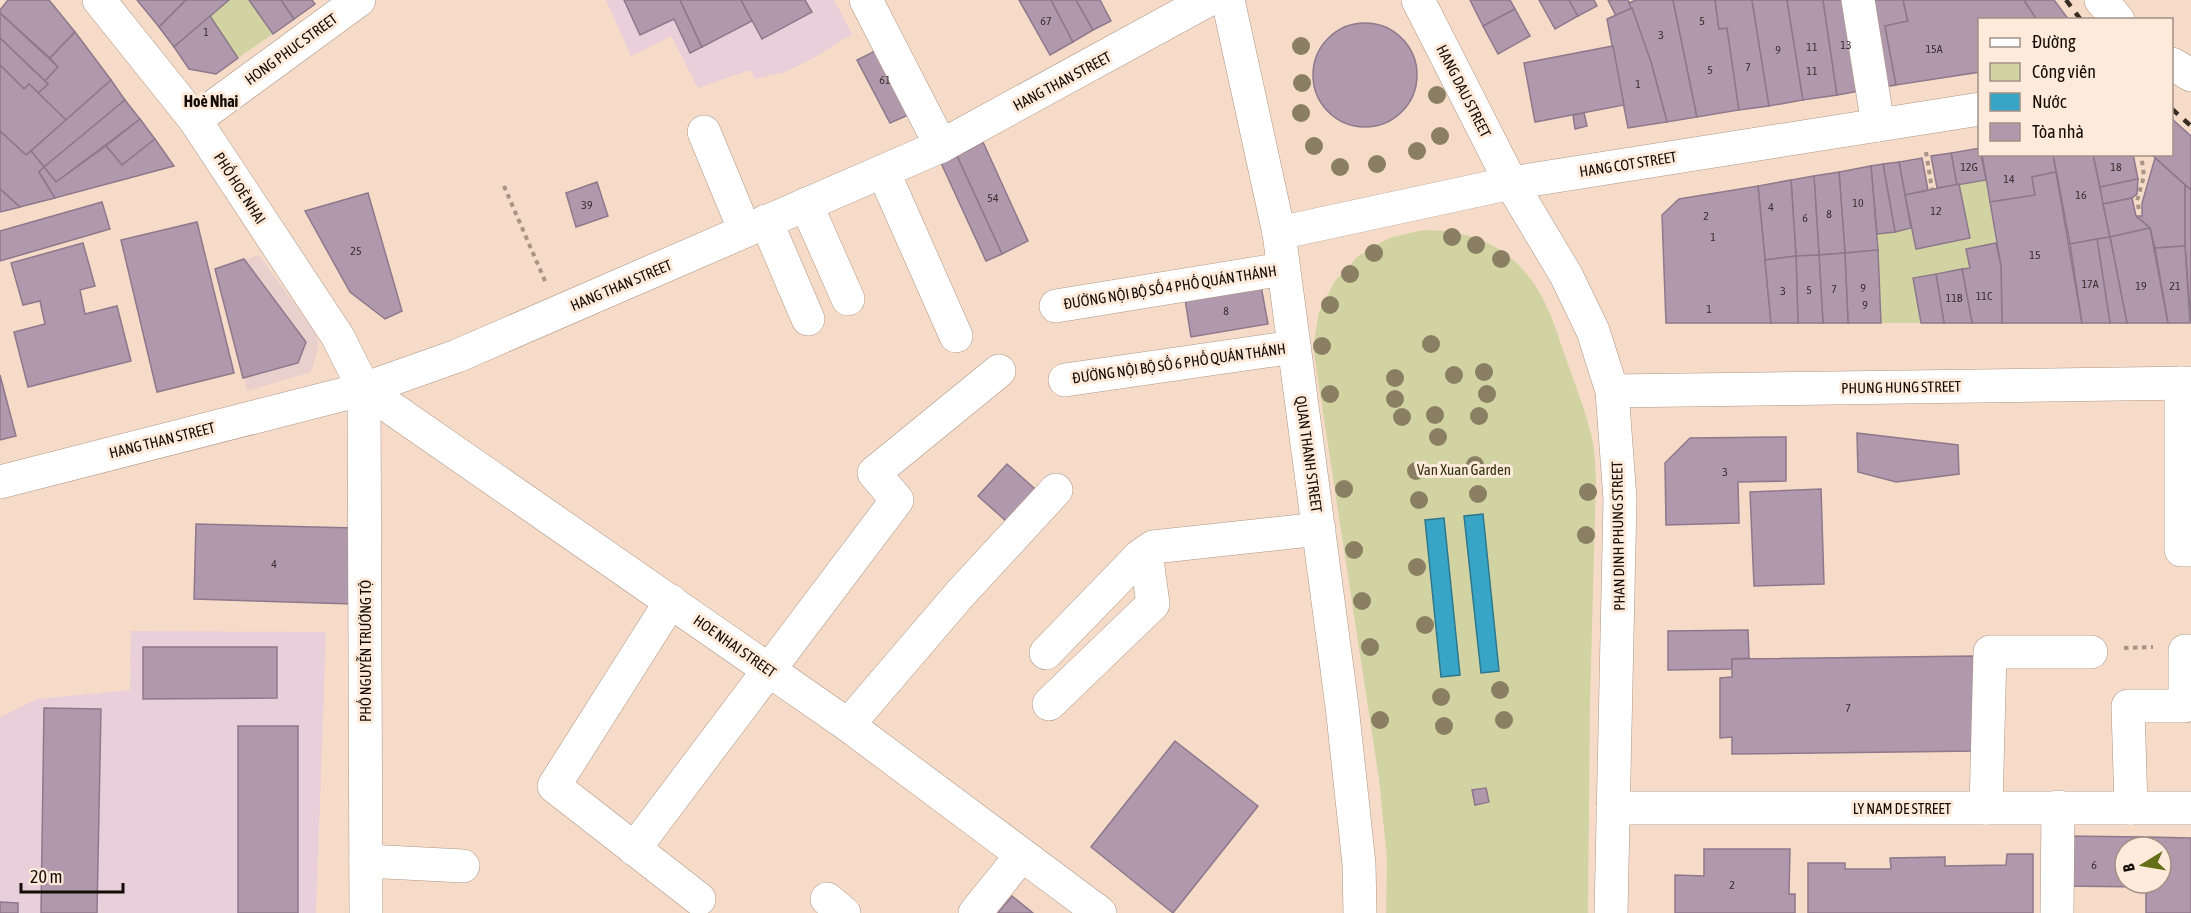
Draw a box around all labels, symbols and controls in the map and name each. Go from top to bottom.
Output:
street label: HONG PHUC STREET [242,10,341,88]
house number: 67 [1040,14,1052,28]
house number: 5 [1699,14,1705,28]
legend [1978,18,2173,156]
house number: 1 [203,25,209,39]
house number: 3 [1658,28,1664,42]
text: Đường [2032,31,2076,52]
house number: 13 [1840,38,1852,52]
house number: 11 [1806,40,1818,54]
street label: HANG DAU STREET [1433,42,1495,140]
house number: 15A [1925,42,1943,56]
house number: 9 [1775,43,1781,57]
street label: HANG THAN STREET [1010,48,1114,114]
house number: 7 [1745,60,1751,74]
text: Công viên [2032,61,2096,82]
house number: 5 [1707,63,1713,77]
house number: 11 [1806,64,1818,78]
house number: 61 [879,73,891,87]
house number: 1 [1635,77,1641,91]
text: Nước [2032,91,2067,112]
district label: Hoè Nhai [184,92,239,110]
text: Tòa nhà [2032,121,2084,142]
street label: HANG COT STREET [1578,148,1678,180]
street label: PHỐ HOÈ NHAI [211,149,270,227]
house number: 12G [1960,160,1978,174]
house number: 18 [2110,160,2122,174]
house number: 14 [2003,172,2015,186]
house number: 16 [2075,188,2087,202]
house number: 54 [987,191,999,205]
house number: 10 [1852,196,1864,210]
house number: 39 [581,198,593,212]
house number: 4 [1768,200,1774,214]
house number: 12 [1930,204,1942,218]
house number: 8 [1826,207,1832,221]
house number: 2 [1703,209,1709,223]
house number: 6 [1802,211,1808,225]
house number: 1 [1710,230,1716,244]
house number: 25 [350,244,362,258]
house number: 15 [2029,248,2041,262]
street label: HANG THAN STREET [568,256,675,314]
street label: ĐƯỜNG NỘI BỘ SỐ 4 PHỐ QUÁN THÁNH [1062,261,1278,312]
house number: 17A [2081,277,2099,291]
house number: 19 [2135,279,2147,293]
house number: 21 [2169,279,2181,293]
house number: 9 [1860,281,1866,295]
house number: 7 [1831,282,1837,296]
house number: 5 [1806,283,1812,297]
house number: 3 [1780,284,1786,298]
house number: 11C [1976,289,1993,303]
house number: 11B [1946,291,1963,305]
house number: 9 [1862,298,1868,312]
house number: 1 [1706,302,1712,316]
house number: 8 [1223,304,1229,318]
street label: ĐƯỜNG NỘI BỘ SỐ 6 PHỐ QUÁN THÁNH [1071,339,1287,386]
street label: PHUNG HUNG STREET [1841,377,1962,397]
street label: QUAN THANH STREET [1292,394,1326,514]
street label: HANG THAN STREET [107,419,217,461]
park label: Van Xuan Garden [1417,461,1511,478]
street label: PHAN DINH PHUNG STREET [1608,461,1628,611]
house number: 3 [1722,465,1728,479]
house number: 4 [271,557,277,571]
street label: PHỐ NGUYỄN TRƯỜNG TỘ [356,580,374,722]
street label: HOE NHAI STREET [691,611,780,681]
house number: 7 [1845,701,1851,715]
street label: LY NAM DE STREET [1853,800,1952,817]
north arrow [2113,835,2173,895]
scale bar [21,856,123,894]
house number: 6 [2091,858,2097,872]
text: B [2119,862,2138,873]
text: 20 m [30,866,62,887]
house number: 2 [1729,878,1735,892]

